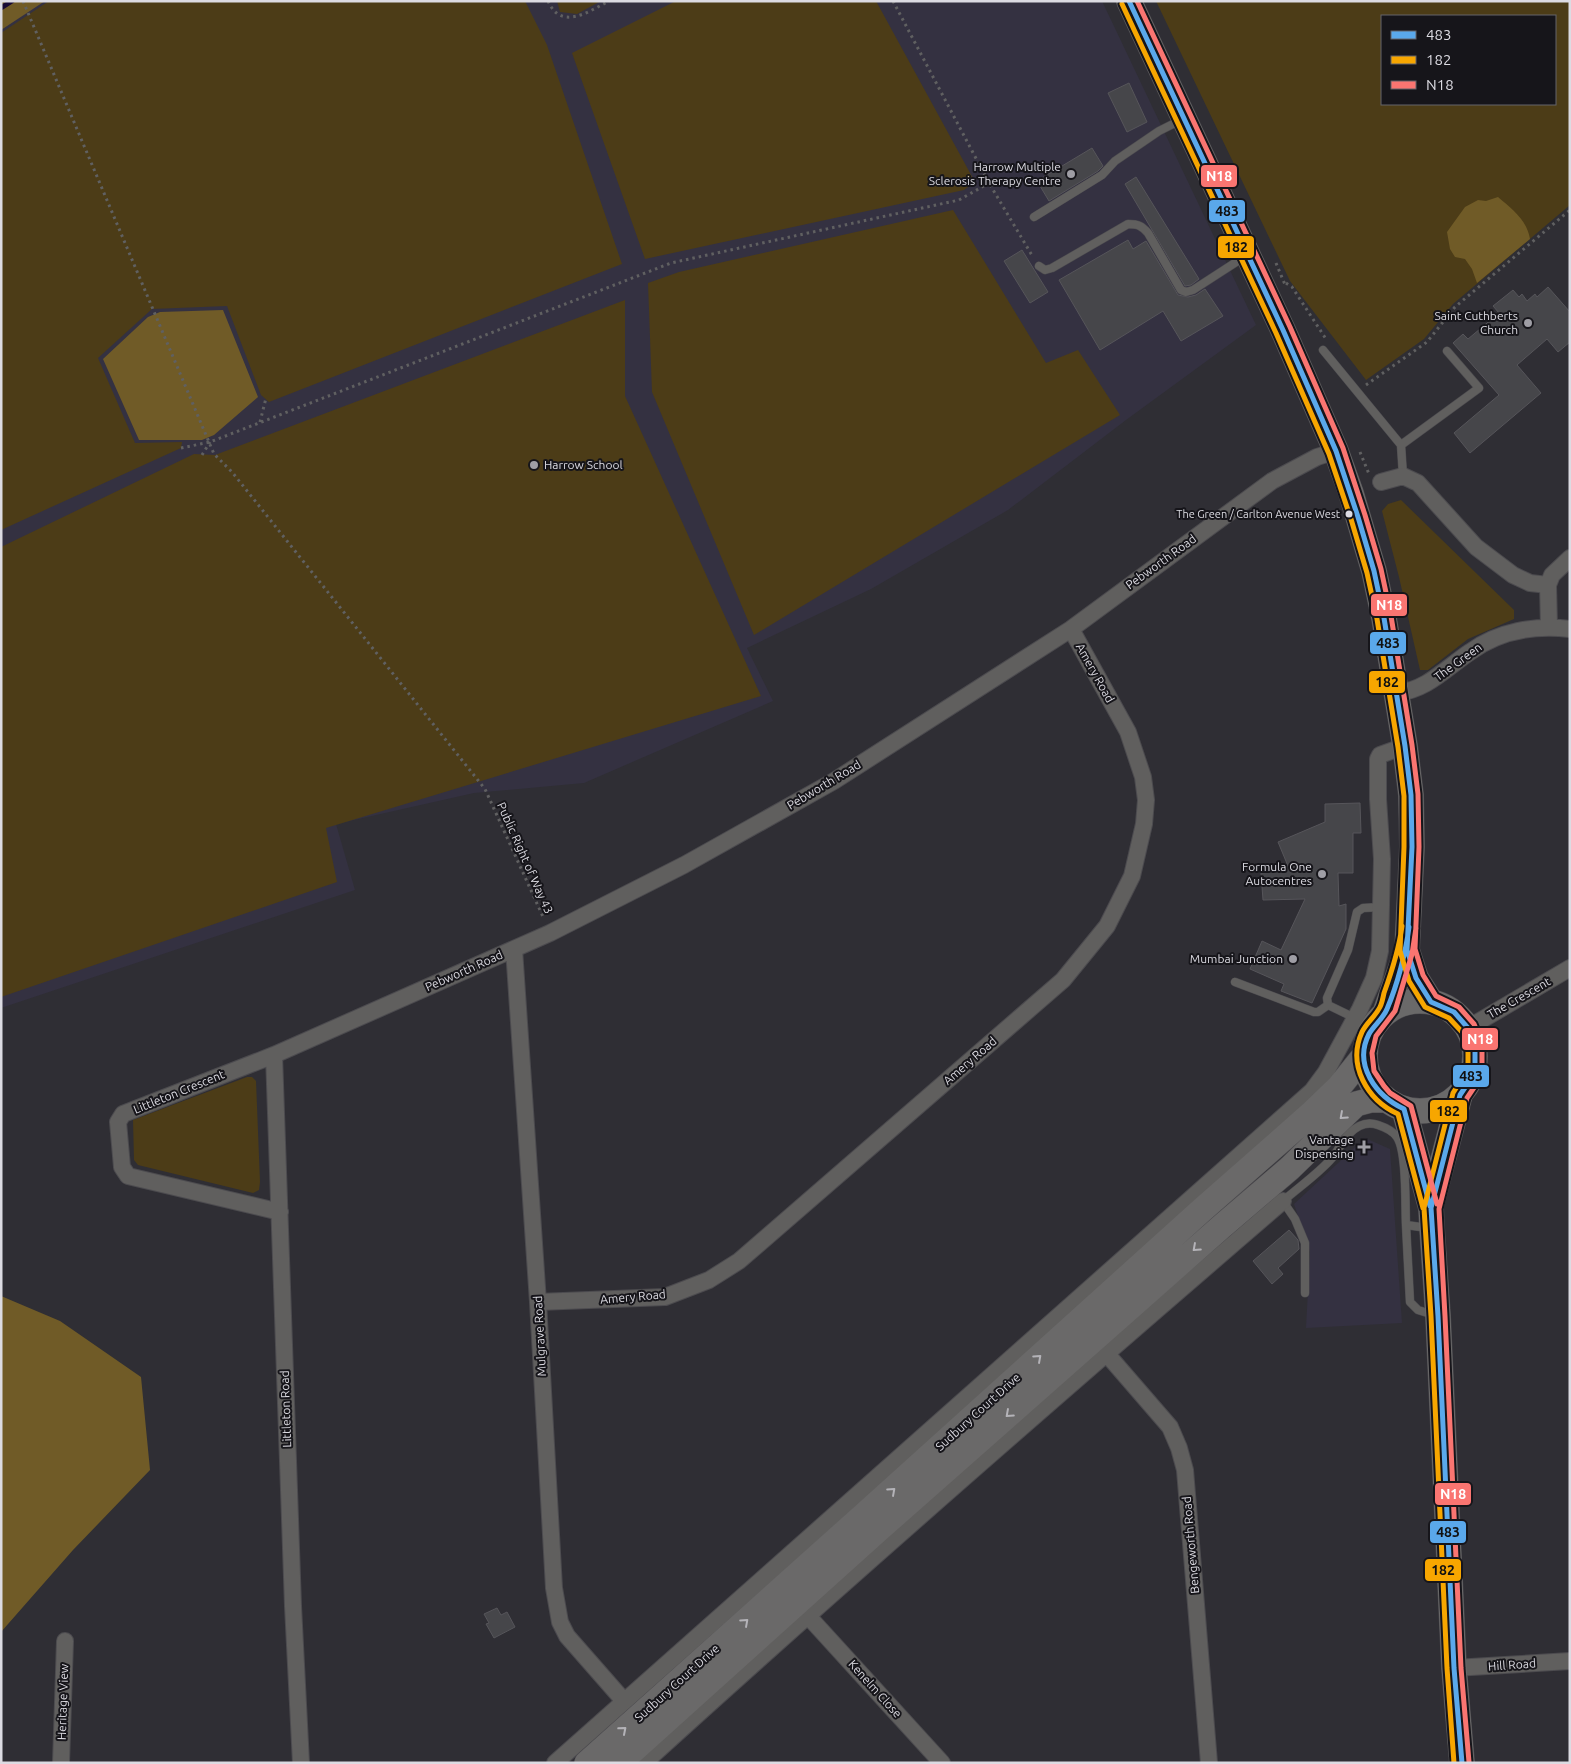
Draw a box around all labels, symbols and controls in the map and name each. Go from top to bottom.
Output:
legend [1381,15,1556,105]
text: 483 [1426,26,1451,43]
text: 182 [1426,51,1451,68]
text: N18 [1426,76,1454,93]
place label: Harrow Multiple Sclerosis Therapy Centre [929,160,1061,187]
line badge: N18 [1200,164,1238,188]
marker: Harrow Multiple Sclerosis Therapy Centre [1065,168,1077,180]
text: N18 [1206,168,1232,184]
line badge: 483 [1208,199,1246,223]
text: 483 [1215,203,1239,219]
line badge: 182 [1217,235,1255,259]
text: 182 [1224,239,1248,255]
place label: Saint Cuthberts Church [1435,309,1518,336]
marker: Saint Cuthberts Church [1522,317,1534,329]
place label: Harrow School [544,458,623,471]
marker: Harrow School [528,459,540,471]
place label: The Green / Carlton Avenue West [1176,508,1341,520]
marker: The Green / Carlton Avenue West [1344,509,1354,519]
street label: Pebworth Road [1123,532,1198,591]
line badge: N18 [1370,593,1408,617]
text: N18 [1376,597,1402,613]
line badge: 483 [1369,631,1407,655]
text: 483 [1376,635,1400,651]
street label: The Green [1431,640,1484,683]
street label: Amery Road [1074,641,1117,705]
line badge: 182 [1368,670,1406,694]
text: 182 [1375,674,1399,690]
street label: Pebworth Road [785,758,863,812]
street label: Public Right of Way 43 [495,800,556,915]
place label: Formula One Autocentres [1242,860,1312,887]
marker: Formula One Autocentres [1316,868,1328,880]
street label: Pebworth Road [423,948,505,993]
place label: Mumbai Junction [1190,952,1283,965]
marker: Mumbai Junction [1287,953,1299,965]
street label: The Crescent [1485,974,1553,1021]
line badge: N18 [1461,1027,1499,1051]
text: N18 [1467,1031,1493,1047]
street label: Amery Road [941,1034,999,1087]
line badge: 483 [1452,1064,1490,1088]
street label: Littleton Crescent [131,1067,226,1116]
text: 483 [1459,1068,1483,1084]
line badge: 182 [1429,1099,1468,1123]
text: 182 [1436,1103,1460,1119]
one-way arrow [1339,1110,1348,1119]
place label: Vantage Dispensing [1295,1133,1354,1160]
marker: Vantage Dispensing [1358,1141,1370,1153]
one-way arrow [1193,1243,1202,1252]
street label: Amery Road [600,1287,666,1306]
street label: Mulgrave Road [531,1295,548,1377]
one-way arrow [1032,1355,1041,1364]
street label: Littleton Road [278,1370,293,1448]
street label: Sudbury Court Drive [933,1370,1023,1453]
one-way arrow [1006,1408,1015,1417]
line badge: N18 [1434,1482,1472,1506]
text: N18 [1440,1486,1466,1502]
one-way arrow [886,1487,895,1496]
street label: Bengeworth Road [1180,1496,1201,1594]
line badge: 483 [1429,1520,1467,1544]
text: 483 [1436,1524,1460,1540]
line badge: 182 [1424,1558,1462,1582]
text: 182 [1431,1562,1455,1578]
one-way arrow [739,1619,748,1628]
street label: Sudbury Court Drive [632,1641,722,1724]
street label: Hill Road [1488,1656,1536,1673]
street label: Kenelm Close [846,1657,905,1720]
street label: Heritage View [55,1663,70,1740]
one-way arrow [618,1727,627,1736]

